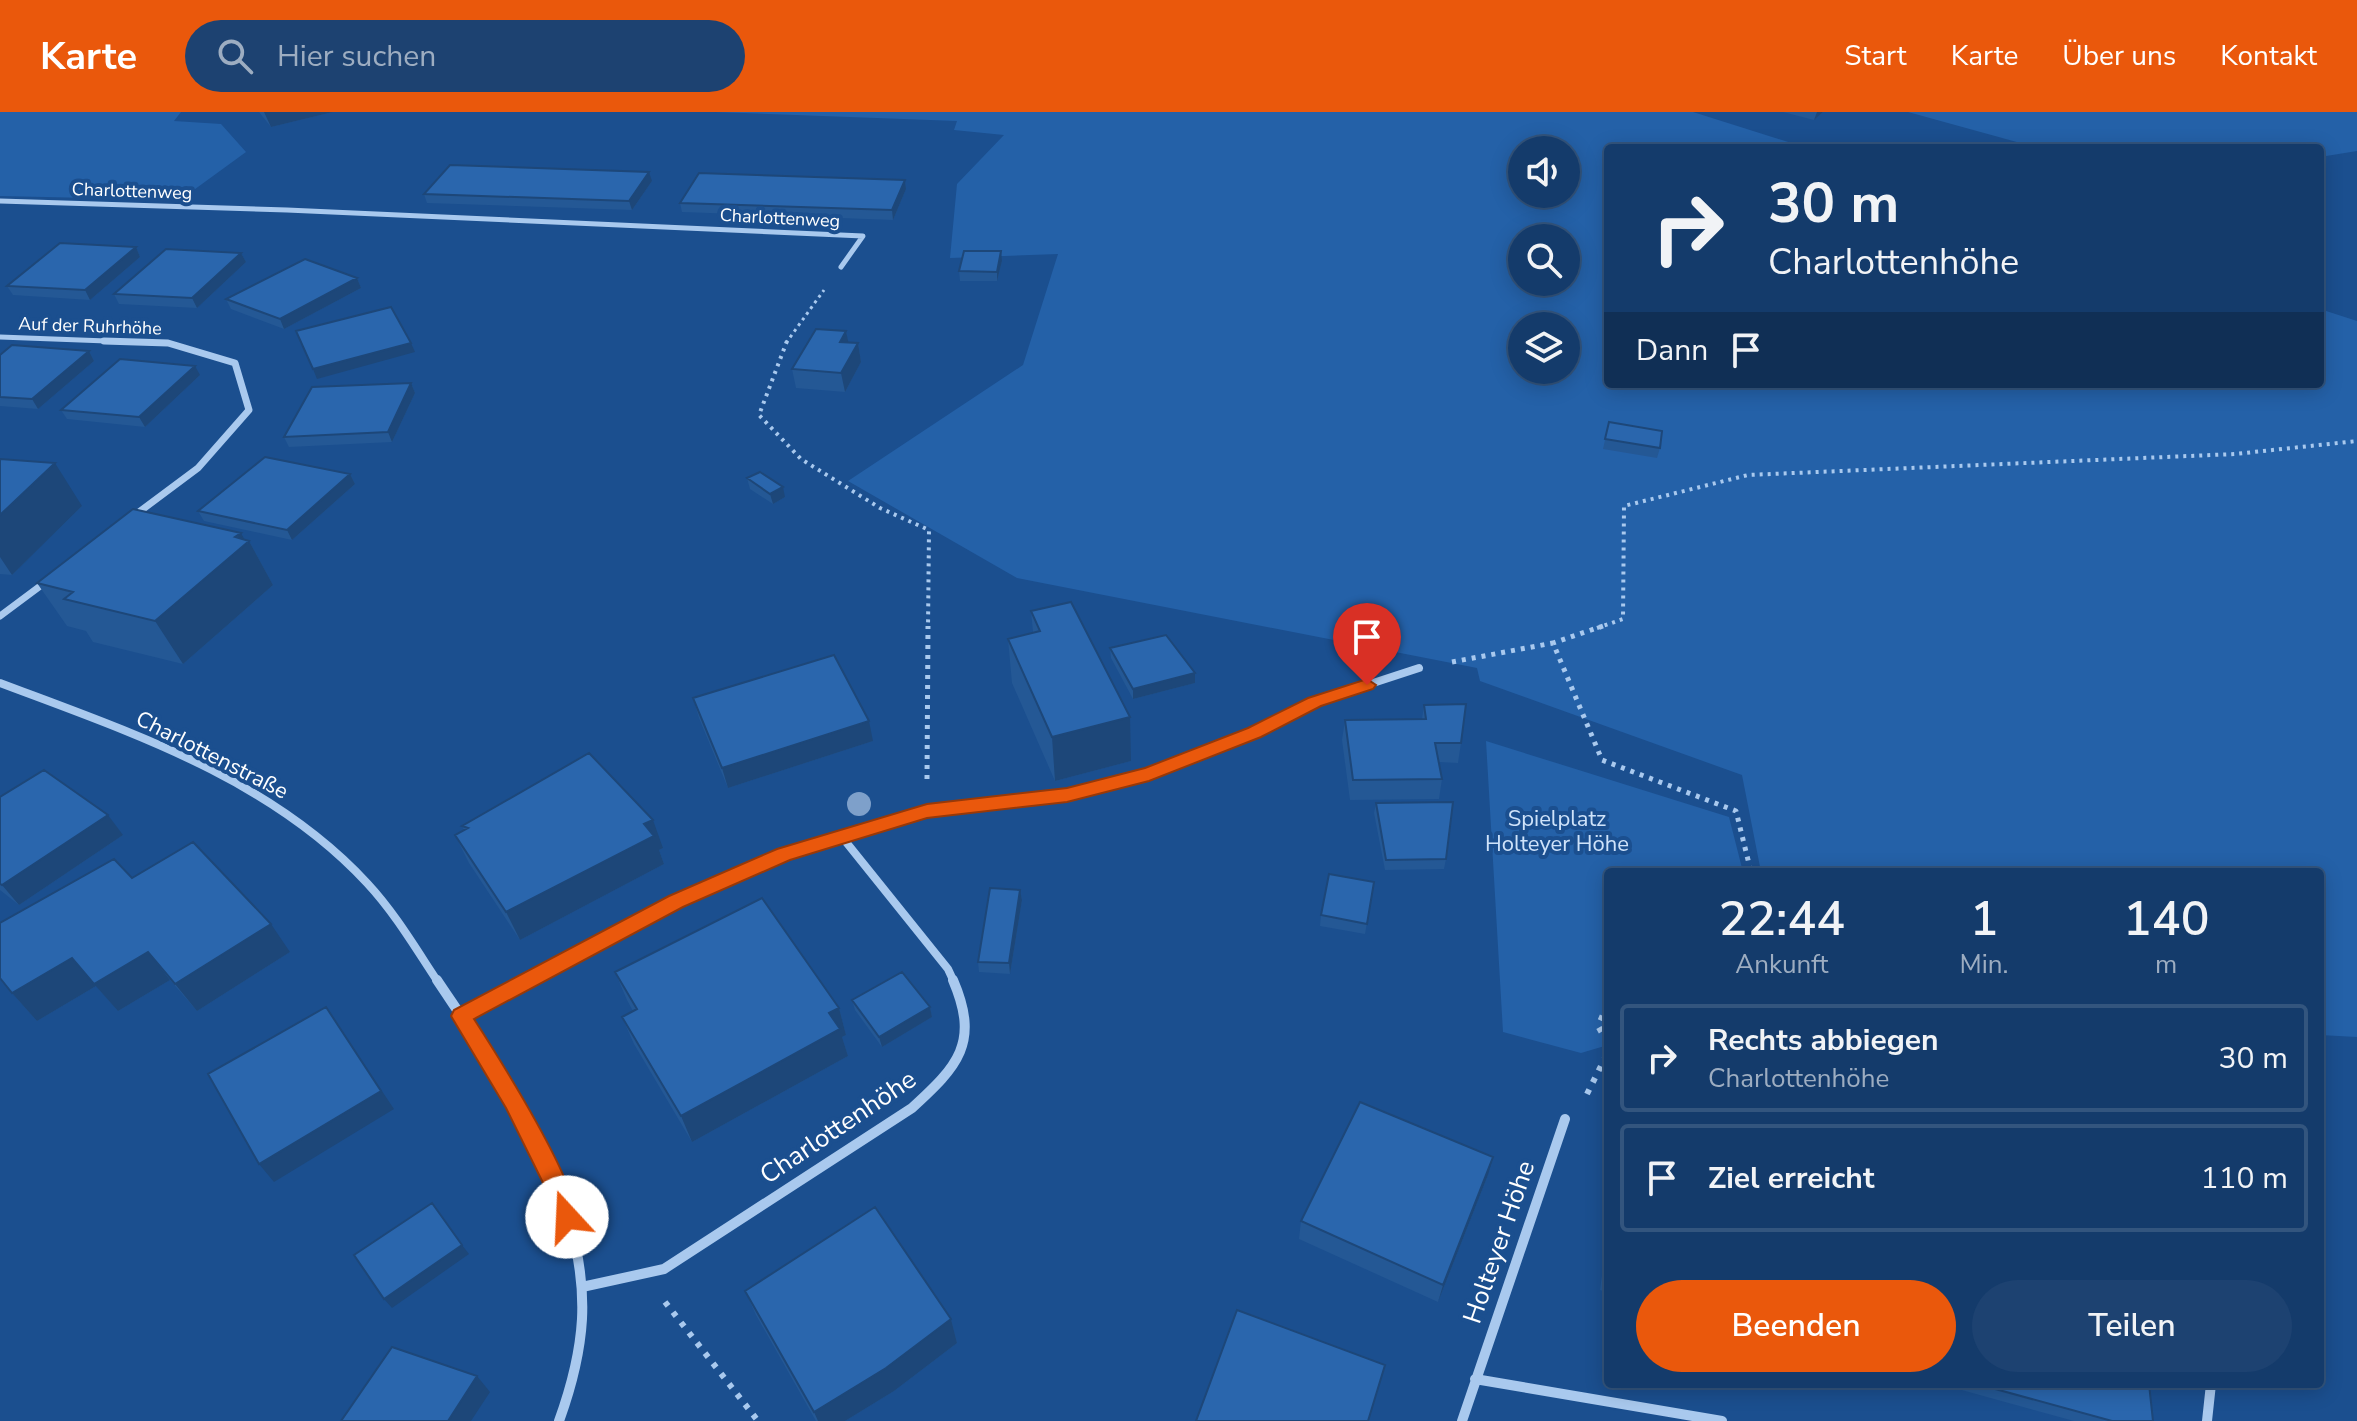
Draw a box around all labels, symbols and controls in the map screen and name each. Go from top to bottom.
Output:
search box [185,20,745,92]
text: Karte [40,31,137,82]
icon: search [213,34,257,78]
text: Hier suchen [277,36,436,77]
text: Start [1844,37,1907,75]
text: Karte [1951,37,2018,75]
text: Über uns [2062,37,2176,75]
text: Kontakt [2220,37,2317,75]
map controls [1508,136,1580,384]
button: sound [1508,136,1580,208]
text: 30 m [1768,165,1899,242]
icon: right [1636,176,1740,280]
street label: Charlottenweg [71,177,193,205]
street label: Charlottenweg [719,203,841,233]
button: search [1508,224,1580,296]
text: Charlottenhöhe [1768,238,2019,287]
street label: Auf der Ruhrhöhe [18,311,162,341]
button: layers [1508,312,1580,384]
icon: arrive [1724,328,1768,372]
text: Dann [1636,330,1708,371]
pin [1333,603,1401,685]
icon: arrive [1345,615,1389,659]
street label: Charlottenstraße [131,704,293,806]
park label: Spielplatz Holteyer Höhe [1485,804,1629,859]
text: 22:44 [1719,886,1845,952]
text: 1 [1970,886,1998,952]
text: 140 [2123,886,2209,952]
text: Ankunft [1735,947,1828,982]
text: Min. [1960,947,2009,982]
text: m [2155,947,2177,982]
text: Rechts abbiegen [1708,1020,1939,1061]
icon: right [1640,1036,1684,1080]
text: 30 m [2219,1038,2288,1079]
text: Charlottenhöhe [1708,1061,1889,1096]
street label: Charlottenhöhe [753,1062,923,1192]
street label: Holteyer Höhe [1455,1156,1543,1328]
icon: arrive [1640,1156,1684,1200]
text: Ziel erreicht [1708,1158,1874,1199]
text: 110 m [2201,1158,2288,1199]
position arrow [525,1175,609,1259]
button: Beenden [1636,1280,1956,1372]
button: Teilen [1972,1280,2292,1372]

